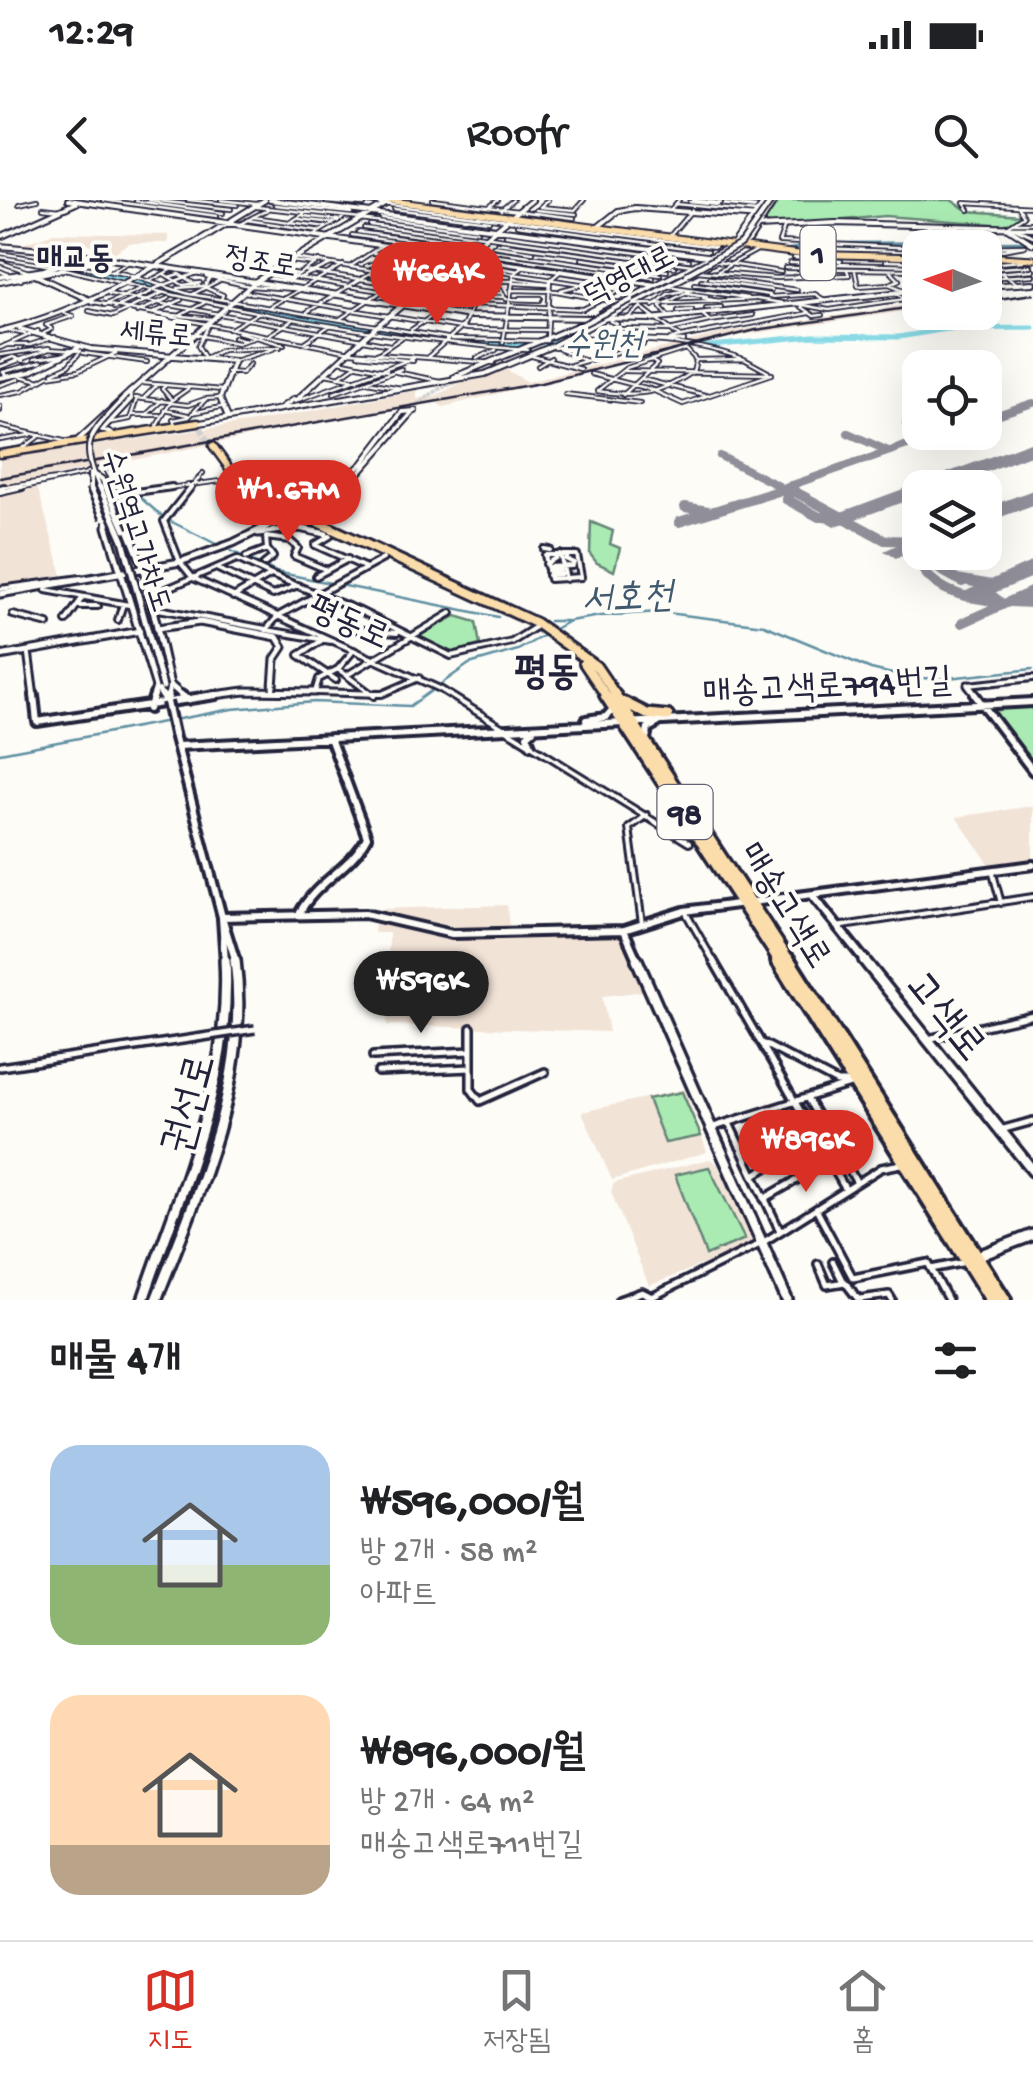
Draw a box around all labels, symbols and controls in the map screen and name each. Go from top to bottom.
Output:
text: 12:29 [50,13,134,57]
icon: back [50,108,105,163]
icon: search [928,108,983,163]
text: Roofr [467,109,567,162]
road number: 1 [800,226,836,280]
north arrow [902,230,1002,330]
map controls [902,230,1002,570]
street label: 덕영대로 [579,240,681,316]
street label: 정조로 [222,241,299,287]
district label: 매교동 [36,242,114,280]
pin: ₩664K [367,242,507,327]
text: ₩664K [392,255,482,293]
street label: 세류로 [118,316,193,357]
water label: 수원천 [564,328,645,366]
button: locate [902,350,1002,450]
street label: 수원역고가차도 [91,446,176,617]
pin: ₩1.67M [207,460,369,545]
button: layers [902,470,1002,570]
text: ₩1.67M [237,473,339,511]
water label: 서호천 [580,576,678,625]
street label: 평동로 [301,589,395,661]
district label: 평동 [515,652,579,699]
street label: 매송고색로794번길 [702,662,953,716]
road number: 98 [658,785,712,839]
street label: 매송고색로 [728,836,837,977]
pin: ₩596K [351,951,491,1036]
text: ₩596K [376,964,466,1002]
street label: 고색로 [891,964,993,1074]
street label: 권선로 [156,1050,230,1160]
pin: ₩896K [736,1110,876,1195]
text: ₩896K [760,1123,852,1161]
icon: filters [928,1333,983,1388]
text: 매물 4개 [50,1339,181,1388]
text: ₩596,000/월 [360,1481,584,1530]
icon: home [130,1485,250,1605]
text: 방 2개 · 58 m² [360,1535,537,1573]
text: 아파트 [360,1578,437,1616]
text: ₩896,000/월 [360,1731,585,1780]
icon: home [130,1735,250,1855]
text: 방 2개 · 64 m² [360,1785,534,1823]
text: 매송고색로711번길 [360,1828,583,1866]
tab: 지도 [143,1963,198,2059]
tab: 저장됨 [483,1963,550,2059]
tab: 홈 [835,1963,890,2059]

